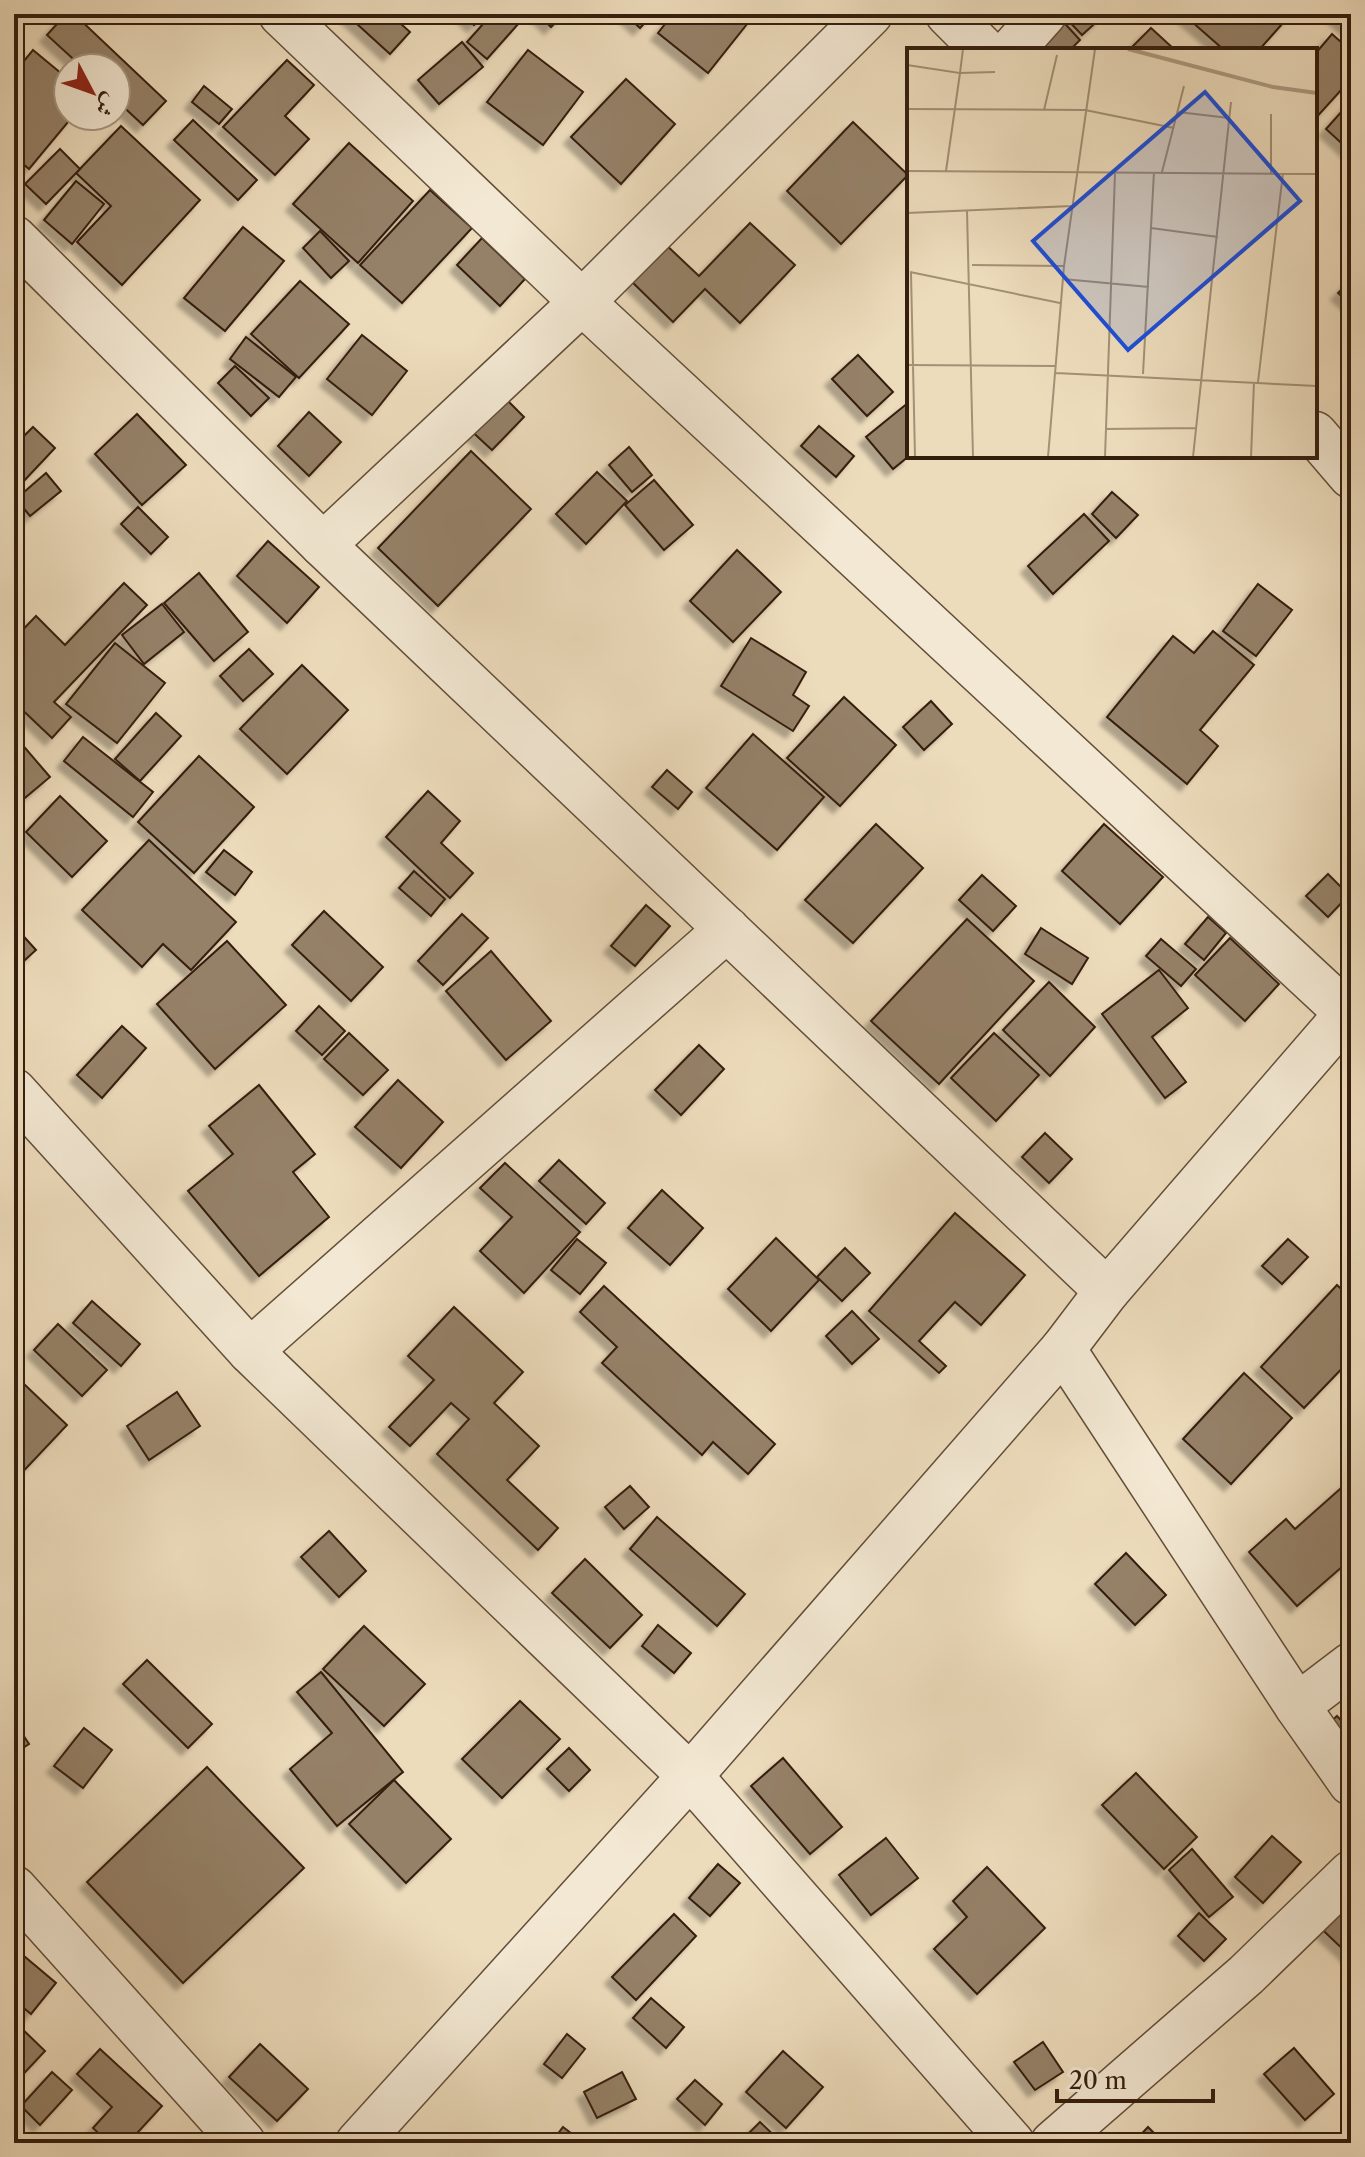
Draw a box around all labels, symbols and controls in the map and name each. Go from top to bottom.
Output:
inset map [907,48,1317,458]
north arrow [52,52,132,132]
text: ش [89,88,124,122]
scale bar [1057,2053,1213,2103]
text: 20 m [1069,2066,1127,2095]

